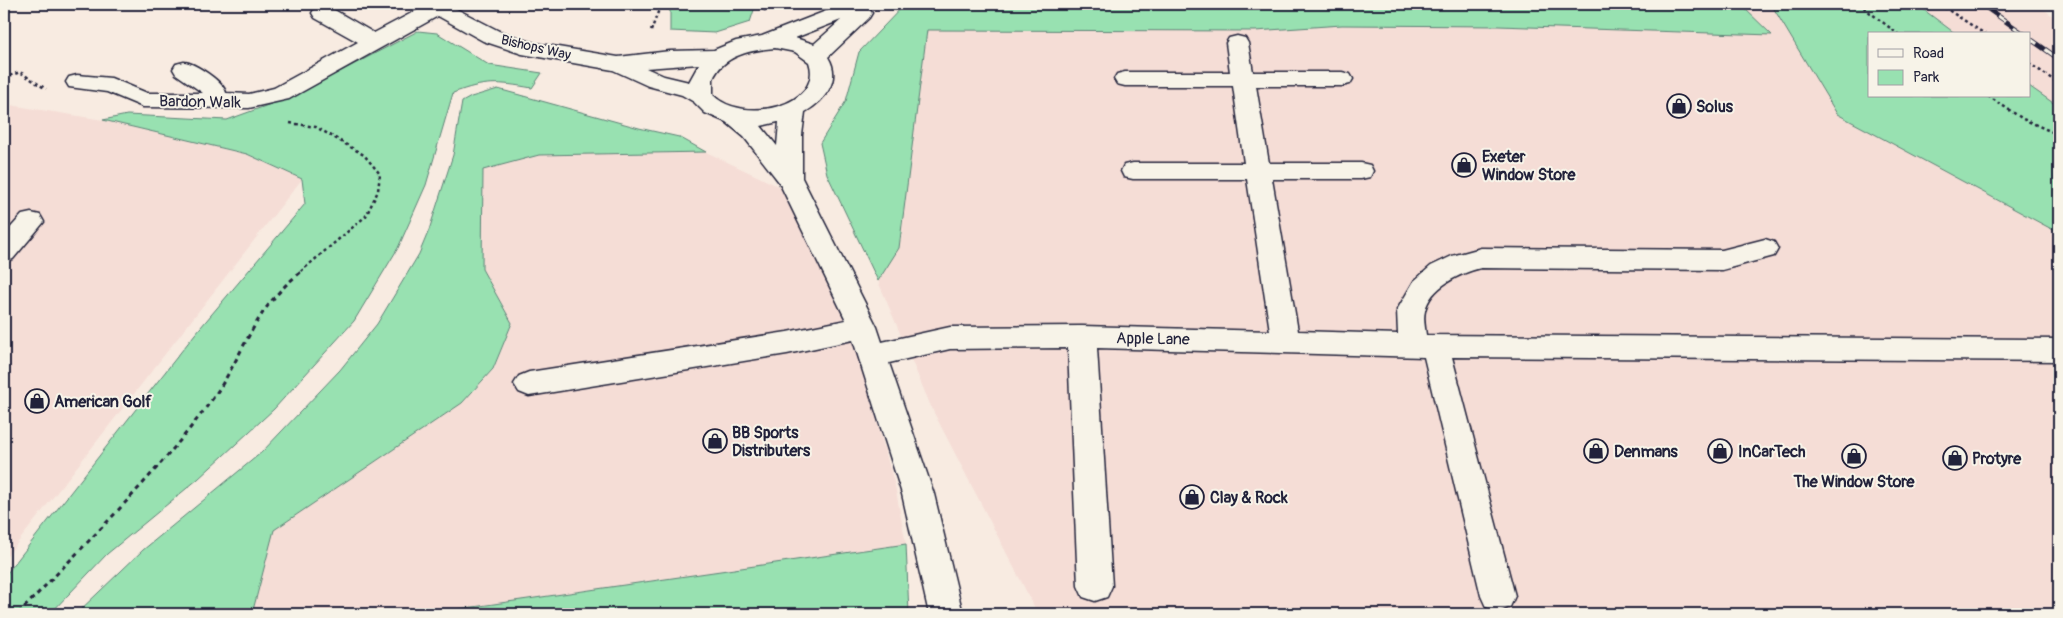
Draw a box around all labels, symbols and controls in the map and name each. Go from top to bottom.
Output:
street label: Bishops Way [499,31,573,64]
legend [1868,32,2030,98]
text: Road [1913,44,1944,63]
text: Park [1913,68,1940,87]
street label: Bardon Walk [159,91,241,113]
shop icon: Solus [1666,93,1692,119]
place label: Solus [1696,97,1734,117]
place label: Exeter Window Store [1482,147,1576,185]
shop icon: Exeter Window Store [1451,152,1477,178]
street label: Apple Lane [1116,328,1190,350]
shop icon: American Golf [24,388,50,414]
place label: American Golf [54,392,152,412]
place label: BB Sports Distributers [732,423,811,461]
shop icon: BB Sports Distributers [702,428,728,454]
shop icon: Denmans [1583,438,1609,464]
shop icon: InCarTech [1707,438,1733,464]
place label: Denmans [1614,442,1679,462]
place label: InCarTech [1738,442,1806,462]
shop icon: The Window Store [1841,443,1867,469]
shop icon: Protyre [1942,445,1968,471]
place label: Protyre [1972,449,2022,469]
place label: The Window Store [1792,472,1916,492]
shop icon: Clay & Rock [1179,484,1205,510]
place label: Clay & Rock [1210,488,1288,508]

